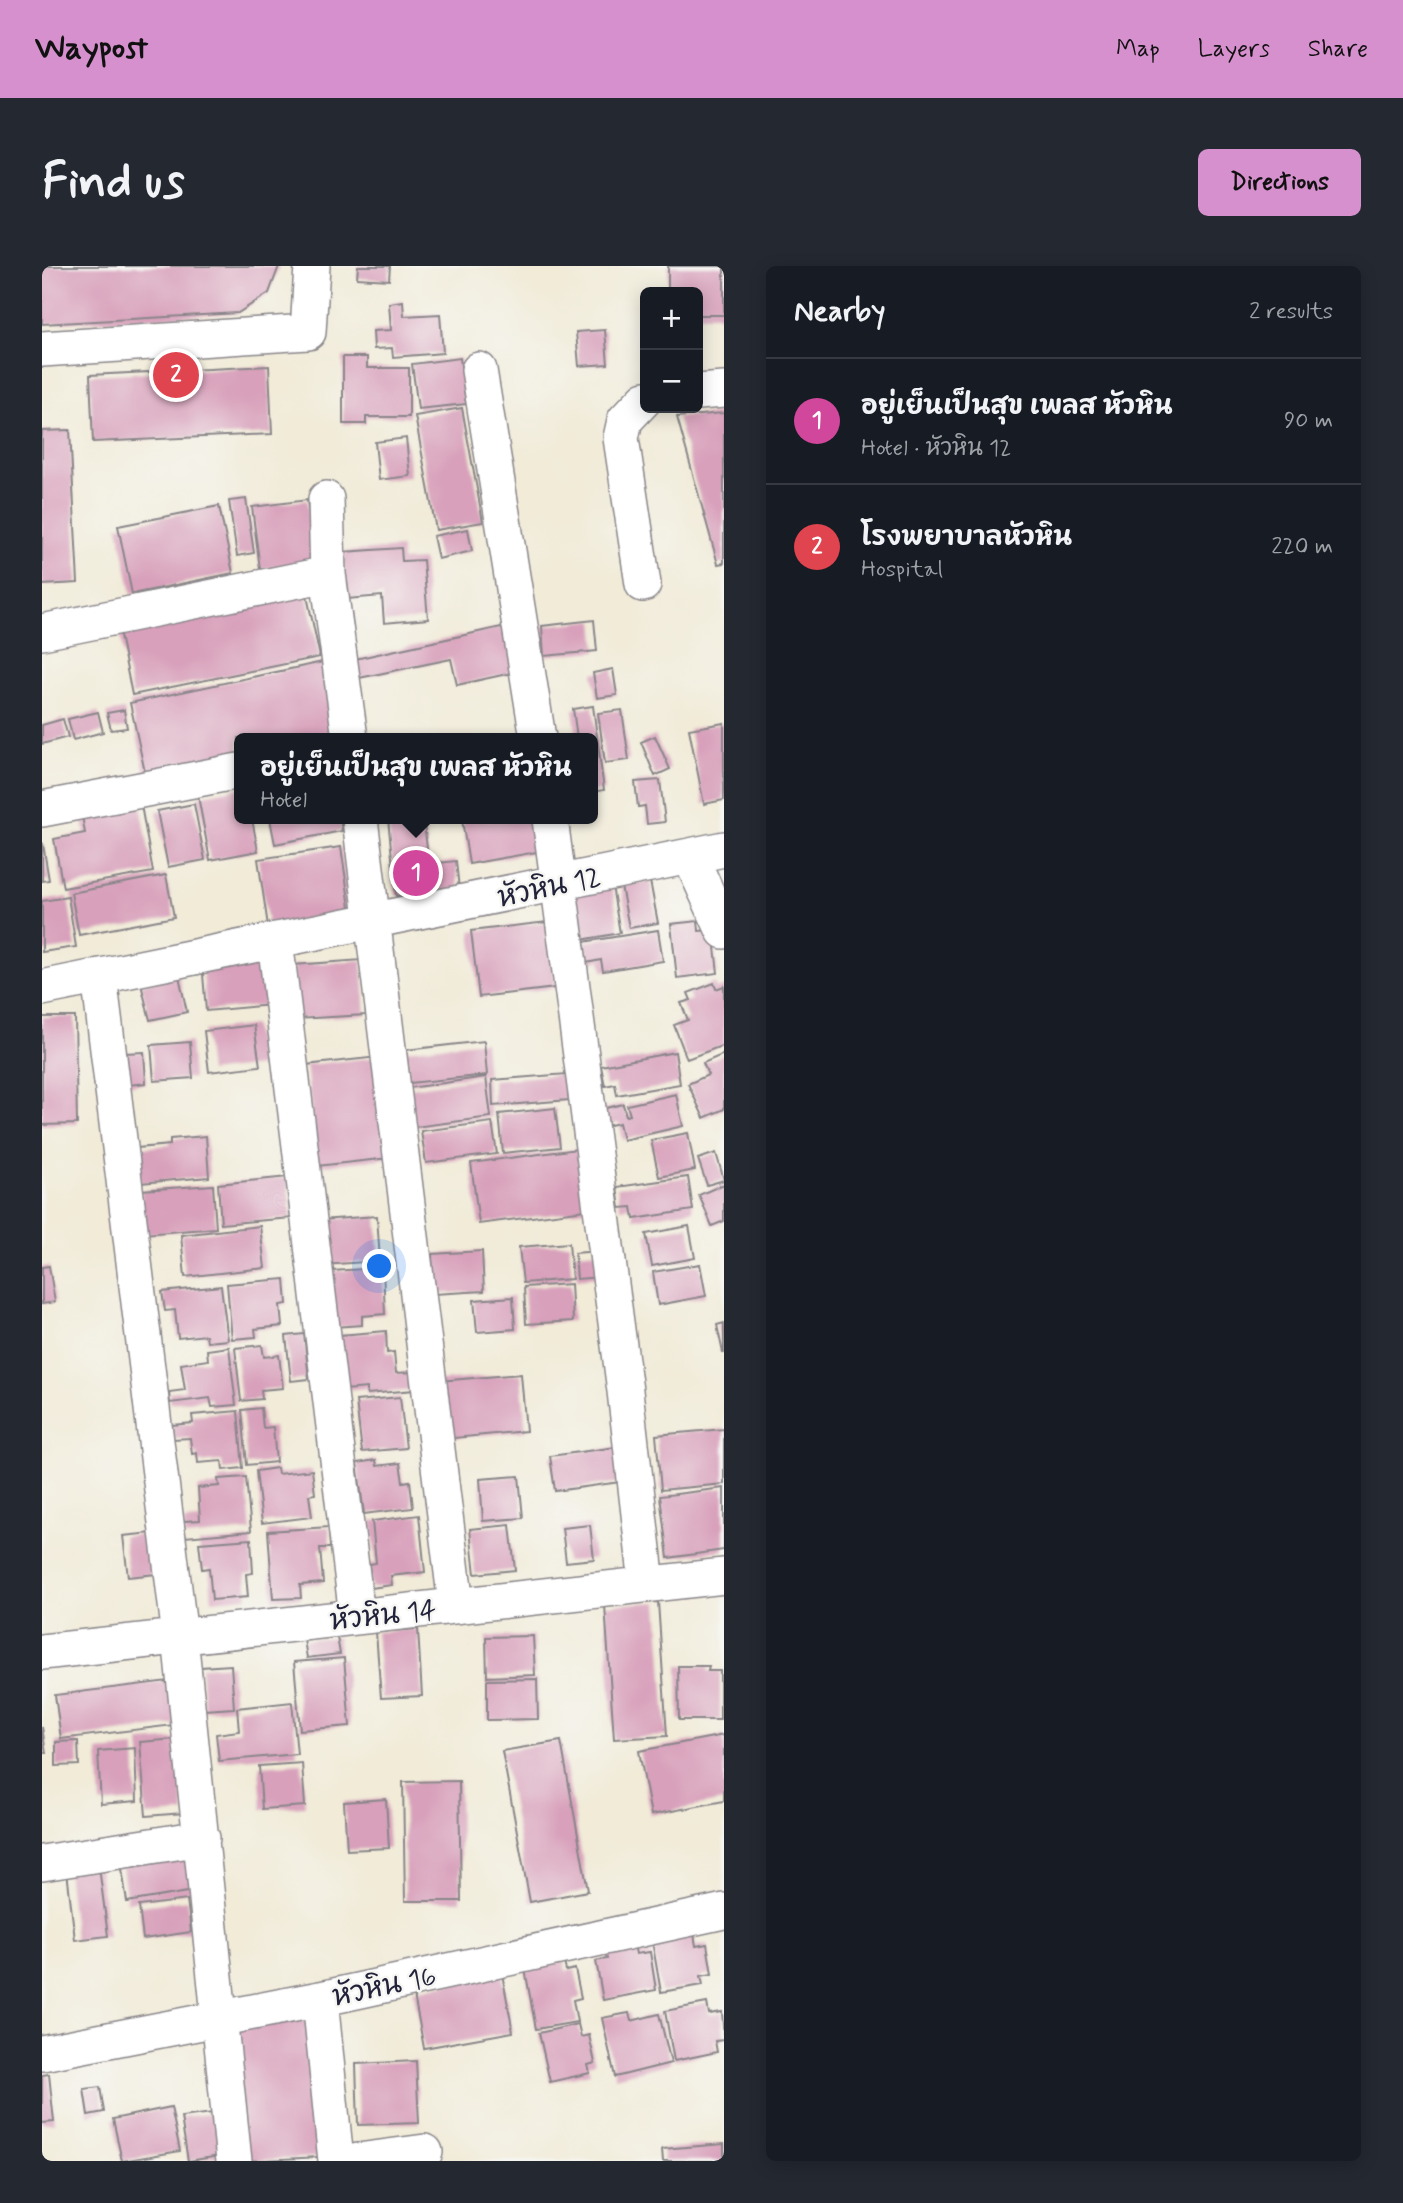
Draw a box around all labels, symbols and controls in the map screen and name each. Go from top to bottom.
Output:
text: Waypost [35,27,148,71]
text: Map [1116,34,1160,65]
text: Layers [1198,34,1270,65]
text: Share [1308,34,1368,65]
button: Directions [1198,149,1361,216]
text: Find us [42,150,185,215]
map controls [640,287,703,413]
button: + [640,287,703,350]
text: Nearby [794,292,885,331]
text: 2 results [1249,297,1333,327]
pin: 2 [153,349,199,401]
button: − [640,350,703,413]
text: อยู่เย็นเป็นสุข เพลส หัวหิน [861,390,1173,424]
text: 1 [812,406,822,436]
text: 90 m [1284,406,1333,436]
text: Hotel · หัวหิน 12 [861,434,1012,464]
text: โรงพยาบาลหัวหิน [861,521,1072,555]
text: 2 [811,532,823,562]
text: 220 m [1271,532,1333,562]
text: Hospital [861,555,943,585]
popup [234,733,598,824]
text: อยู่เย็นเป็นสุข เพลส หัวหิน [260,752,572,786]
text: Hotel [260,786,307,816]
pin: 1 [393,847,439,899]
street label: หัวหิน 12 [494,859,605,917]
your location [362,1249,396,1283]
street label: หัวหิน 14 [328,1592,438,1640]
street label: หัวหิน 16 [329,1958,440,2017]

